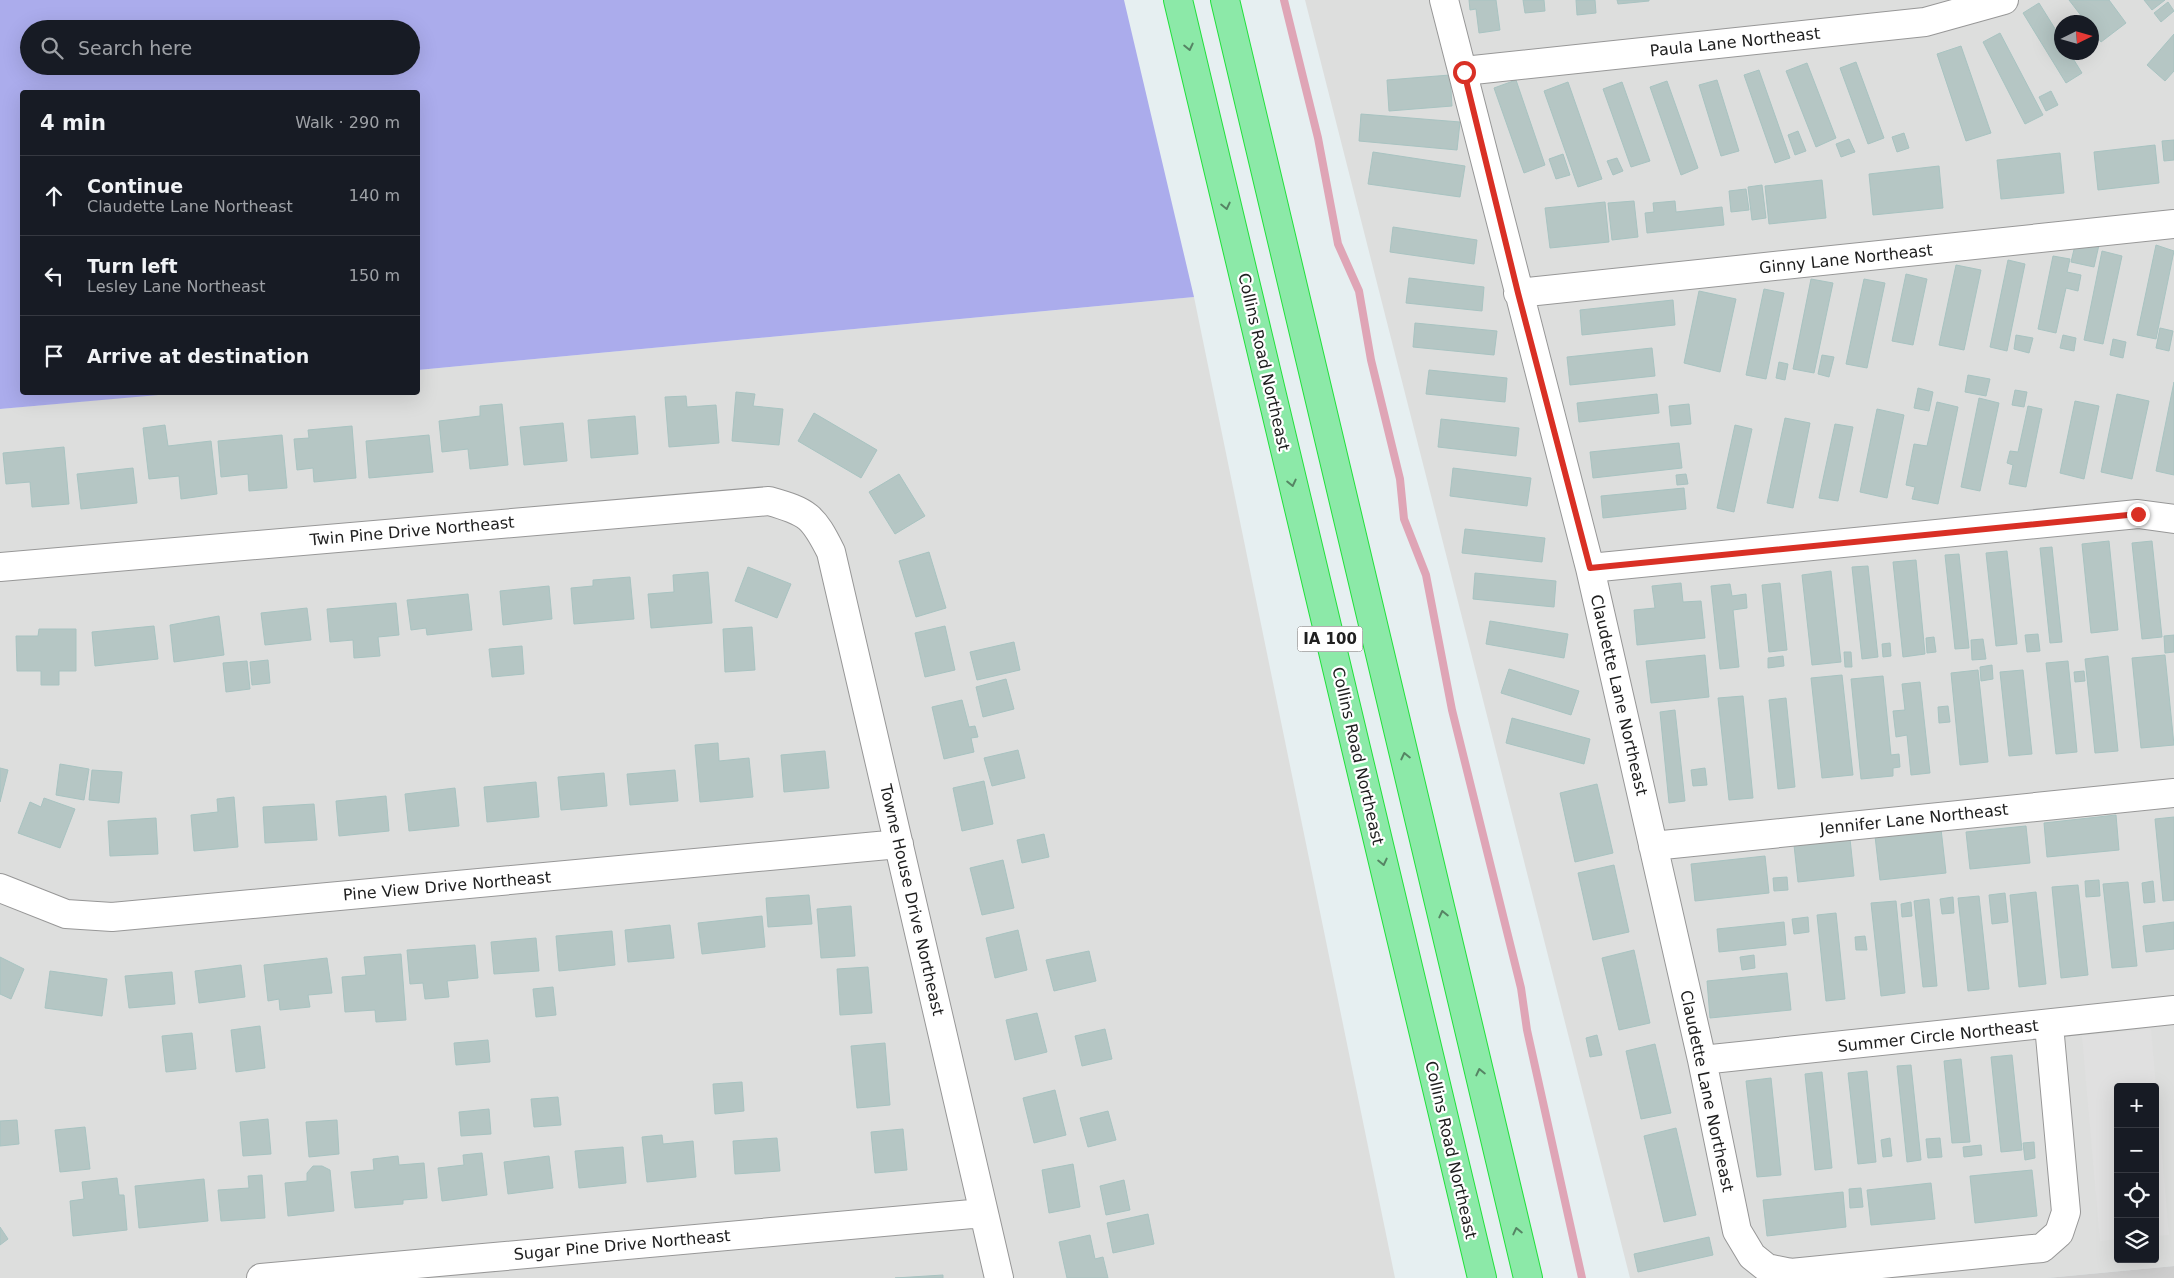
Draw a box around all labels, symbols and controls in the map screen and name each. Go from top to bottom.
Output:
north arrow [2054,15,2099,60]
search box [20,20,420,75]
street label: Paula Lane Northeast [1649,24,1821,60]
icon: search [38,34,66,62]
text: Search here [78,37,192,59]
one-way arrow [1183,43,1194,52]
route start [1453,61,1476,84]
text: 4 min [40,111,106,135]
text: Walk · 290 m [295,113,400,132]
text: Continue [87,175,183,197]
icon: ahead [40,182,68,210]
text: 140 m [349,186,400,205]
text: Claudette Lane Northeast [87,197,293,216]
one-way arrow [1220,201,1231,210]
street label: Ginny Lane Northeast [1758,240,1934,278]
text: Turn left [87,255,178,277]
icon: left [40,262,68,290]
text: 150 m [349,266,400,285]
street label: Collins Road Northeast [1234,271,1294,453]
text: Lesley Lane Northeast [87,277,265,296]
icon: arrive [40,342,68,370]
text: Arrive at destination [87,345,309,367]
one-way arrow [1286,478,1297,487]
route end [2127,503,2150,526]
street label: Twin Pine Drive Northeast [308,513,515,550]
street label: Claudette Lane Northeast [1587,593,1651,797]
road number: IA 100 [1298,626,1362,652]
street label: Collins Road Northeast [1328,665,1388,847]
one-way arrow [1400,752,1411,761]
street label: Towne House Drive Northeast [876,781,948,1018]
street label: Jennifer Lane Northeast [1818,800,2009,838]
one-way arrow [1377,858,1388,867]
street label: Pine View Drive Northeast [342,867,552,905]
one-way arrow [1438,910,1449,919]
street label: Claudette Lane Northeast [1676,988,1738,1194]
street label: Summer Circle Northeast [1837,1016,2039,1056]
street label: Collins Road Northeast [1421,1059,1481,1241]
one-way arrow [1475,1068,1486,1077]
map controls [2114,1083,2159,1263]
button: + [2114,1083,2159,1128]
button: − [2114,1128,2159,1173]
button: locate [2114,1173,2159,1218]
button: layers [2114,1218,2159,1263]
street label: Sugar Pine Drive Northeast [513,1226,731,1264]
one-way arrow [1512,1226,1523,1235]

